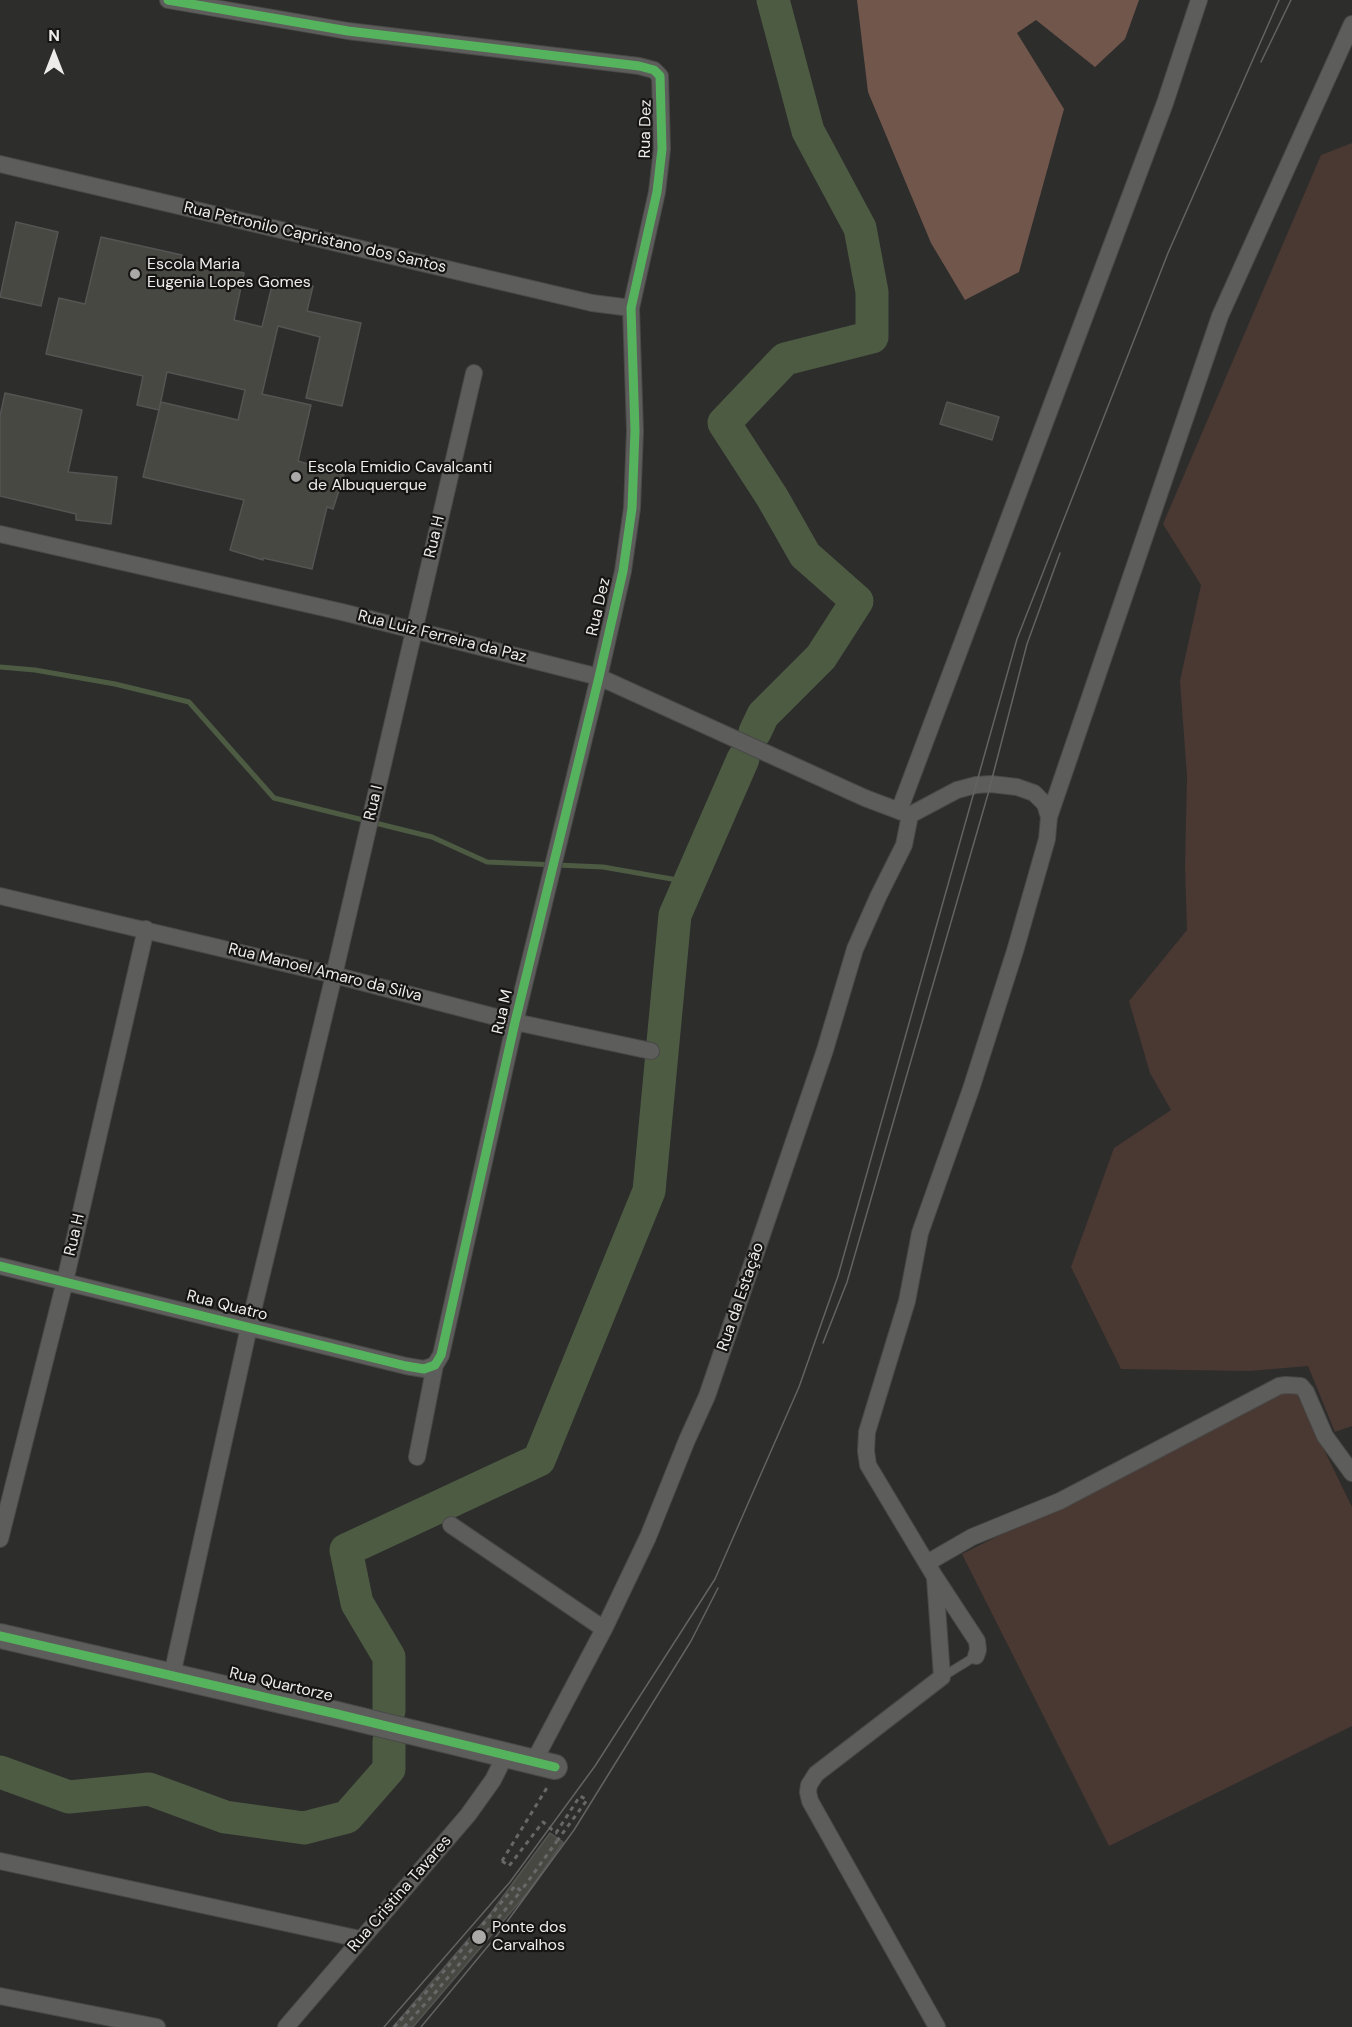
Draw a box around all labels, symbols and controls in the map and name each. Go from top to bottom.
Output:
north arrow [24,24,84,84]
text: N [48,25,60,46]
street label: Rua Dez [636,99,656,159]
street label: Rua Petronilo Capristano dos Santos [182,198,448,278]
place label: Escola Maria Eugenia Lopes Gomes [147,255,311,293]
marker: Escola Maria Eugenia Lopes Gomes [128,267,142,281]
place label: Escola Emidio Cavalcanti de Albuquerque [308,458,492,496]
marker: Escola Emidio Cavalcanti de Albuquerque [289,470,303,484]
street label: Rua H [421,514,449,560]
street label: Rua Dez [583,576,615,638]
street label: Rua Luiz Ferreira da Paz [356,607,528,667]
street label: Rua I [361,784,387,822]
street label: Rua Manoel Amaro da Silva [226,940,424,1006]
street label: Rua M [489,988,517,1036]
street label: Rua H [61,1212,89,1258]
street label: Rua da Estação [713,1240,769,1354]
street label: Rua Quatro [184,1287,270,1325]
street label: Rua Quartorze [227,1664,335,1706]
street label: Rua Cristina Tavares [344,1832,456,1956]
place label: Ponte dos Carvalhos [492,1918,566,1956]
marker: Ponte dos Carvalhos [470,1928,488,1946]

